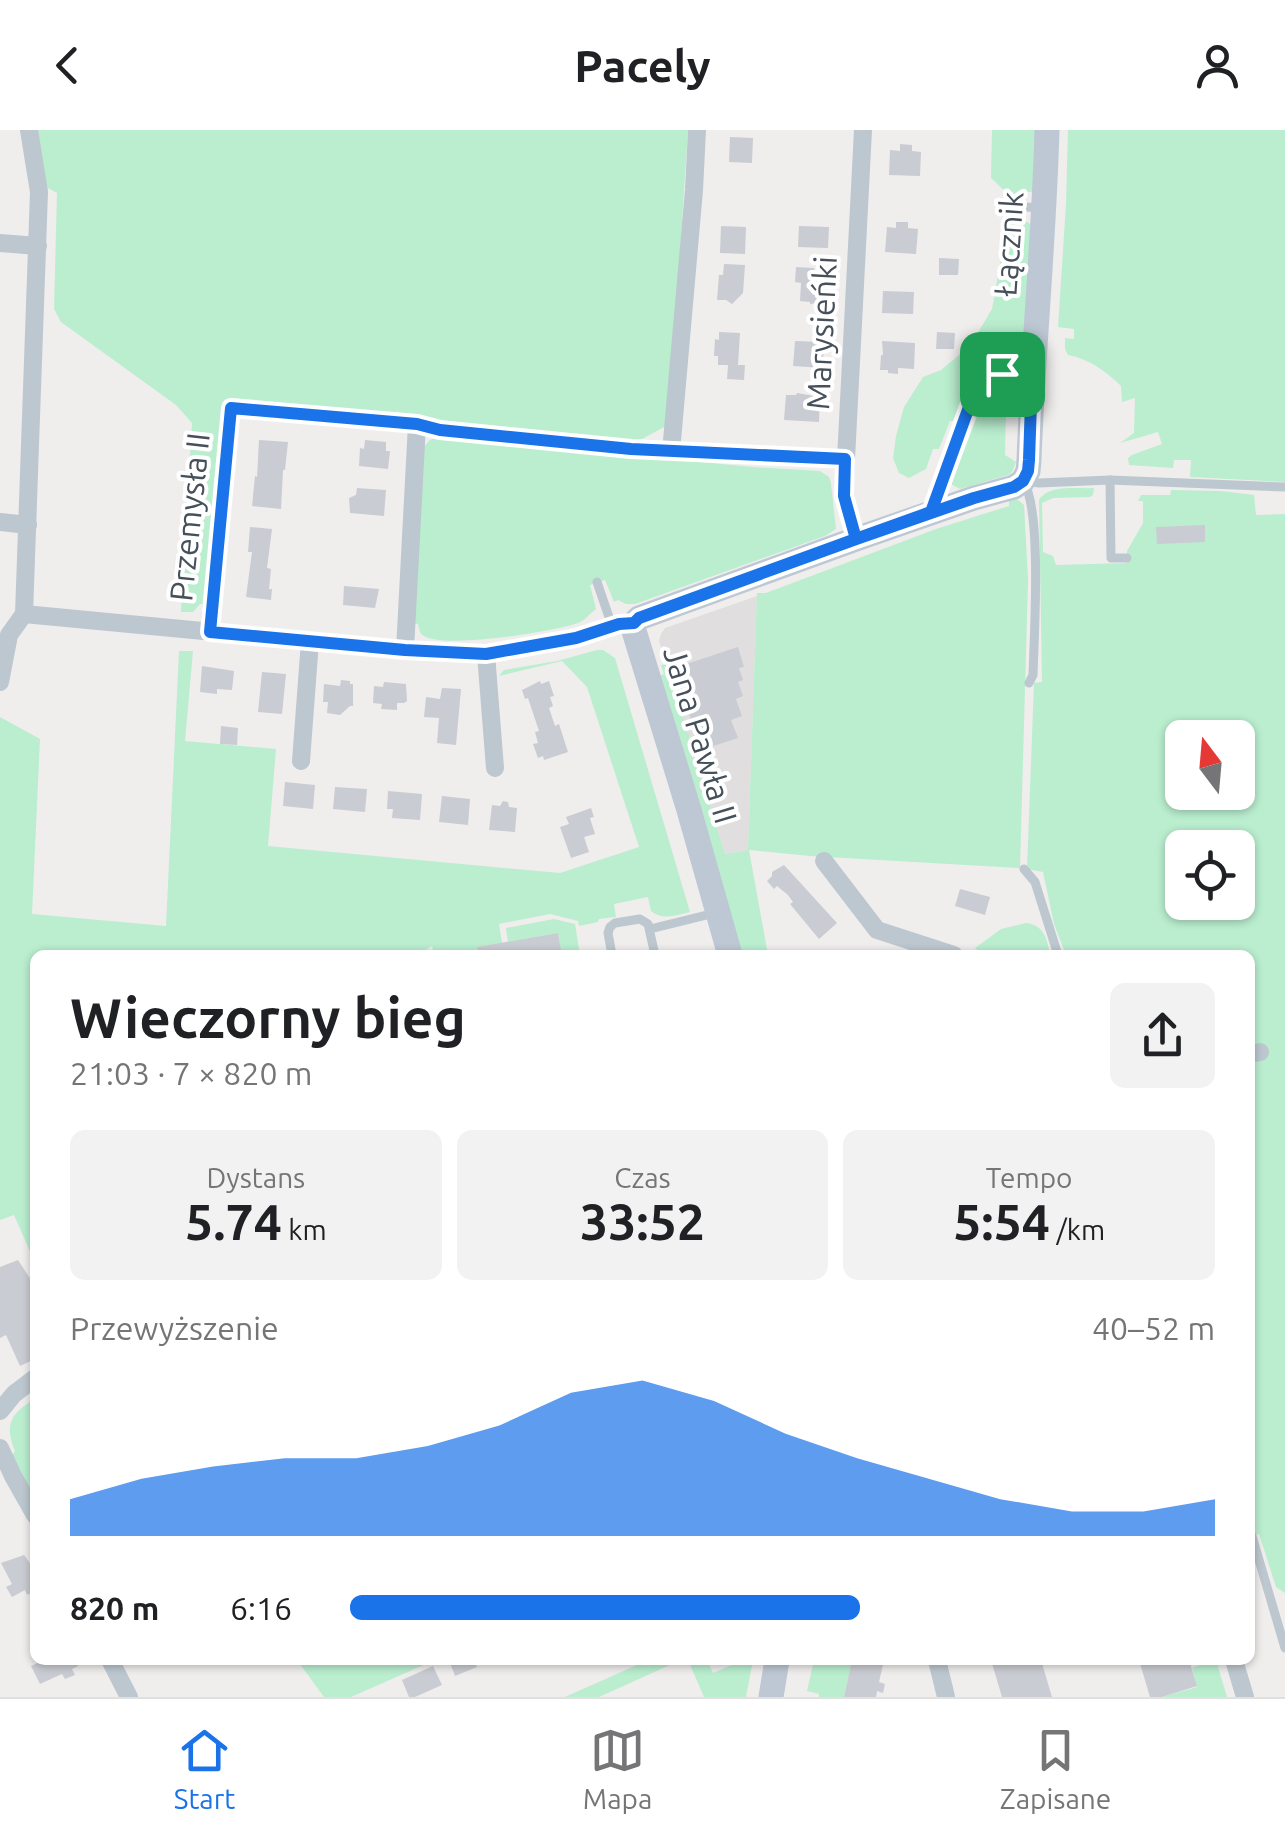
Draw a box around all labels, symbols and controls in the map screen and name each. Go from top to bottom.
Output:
icon: back [40,38,95,93]
icon: person [1190,38,1245,93]
text: Pacely [574,40,711,91]
street label: Łącznik [986,190,1030,298]
street label: Marysieńki [799,255,843,411]
pin [960,332,1045,417]
icon: arrive [975,347,1030,402]
street label: Przemysła II [162,431,216,603]
street label: Jana Pawła II [657,642,745,828]
north arrow [1165,720,1255,810]
map controls [1165,720,1255,920]
button: locate [1165,830,1255,920]
button: share [1110,983,1215,1088]
text: Wieczorny bieg [70,987,466,1048]
text: 21:03 · 7 × 820 m [70,1055,312,1091]
text: Dystans [206,1162,305,1193]
text: Czas [614,1162,671,1193]
text: Tempo [986,1162,1072,1193]
text: 5.74 [185,1193,282,1249]
text: 33:52 [580,1193,705,1249]
text: 5:54 [953,1193,1050,1249]
text: km [282,1214,327,1245]
text: /km [1050,1214,1105,1245]
text: Przewyższenie [70,1310,279,1346]
text: 40–52 m [1092,1310,1215,1346]
text: 820 m [70,1590,159,1626]
text: 6:16 [230,1590,292,1626]
tab: Start [174,1723,235,1814]
tab: Mapa [583,1723,652,1814]
tab: Zapisane [1000,1723,1111,1814]

